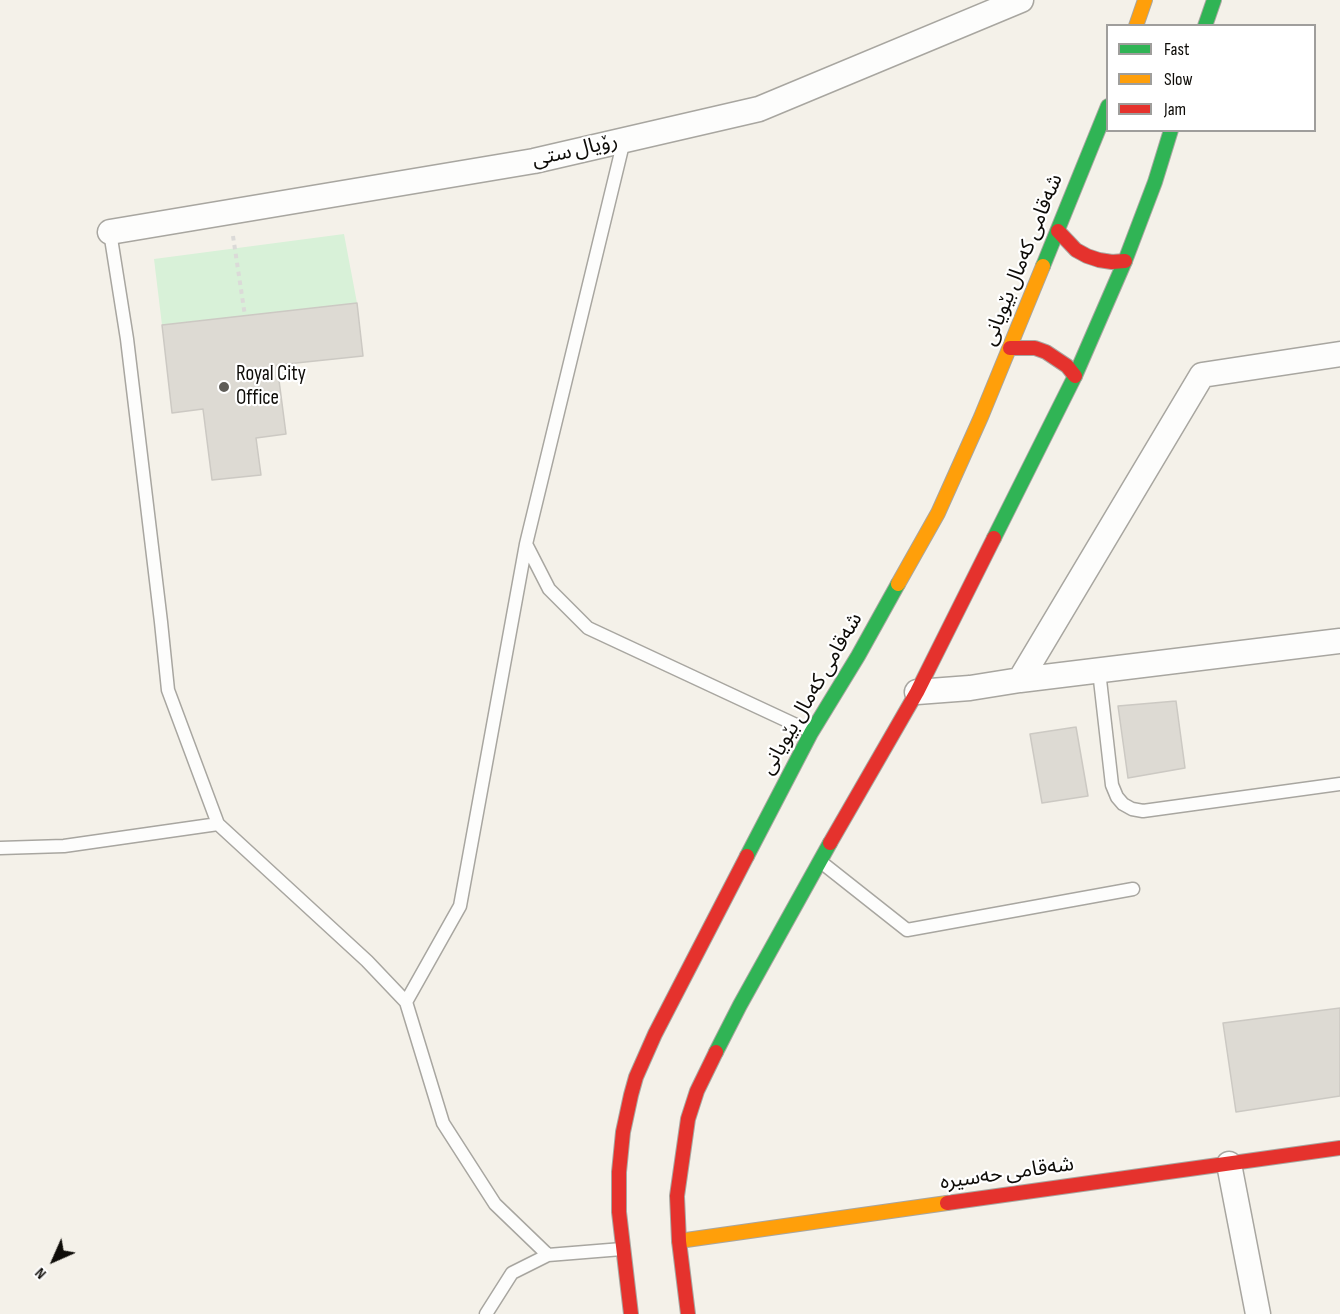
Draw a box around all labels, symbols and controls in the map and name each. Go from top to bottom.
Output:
legend [1106,24,1316,132]
text: Fast [1164,39,1189,60]
text: Slow [1164,69,1193,90]
text: Jam [1164,99,1186,120]
street label: رۆیال ستی [530,129,620,173]
street label: شەقامی کەمال بێویانی [977,171,1069,349]
place label: Royal City Office [236,362,306,412]
marker: Royal City Office [217,380,231,394]
street label: شەقامی کەمال بێویانی [755,609,869,779]
street label: شەقامی حەسیرە [938,1152,1076,1196]
north arrow [24,1230,84,1290]
text: N [31,1263,51,1283]

